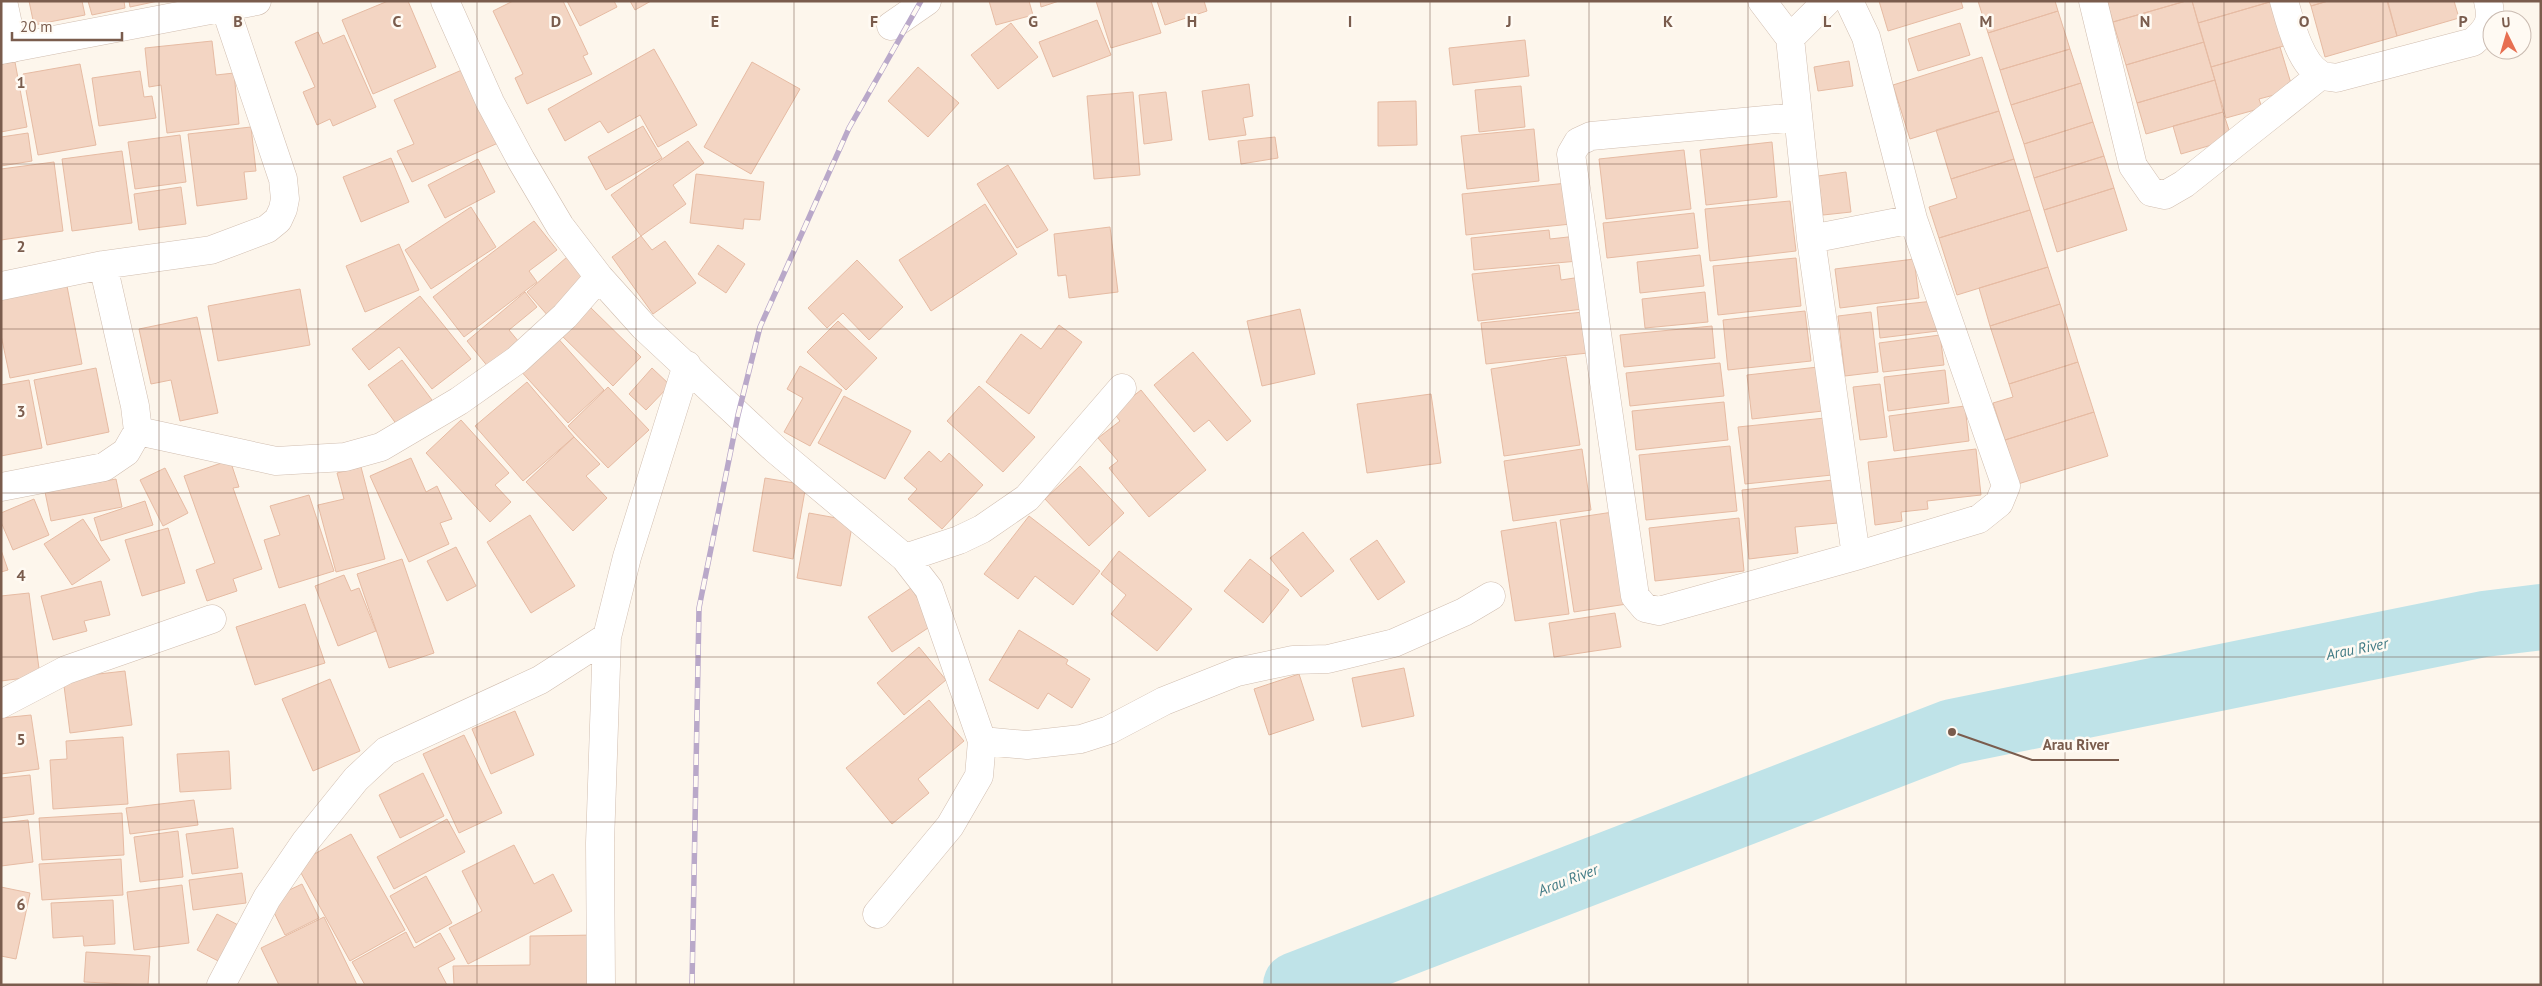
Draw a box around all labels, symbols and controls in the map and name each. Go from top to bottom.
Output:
scale bar [12,10,122,42]
north arrow [2482,10,2532,60]
text: B [233,11,243,31]
text: C [393,11,402,31]
text: D [551,11,561,31]
text: E [711,11,719,31]
text: F [870,11,878,31]
text: G [1028,11,1038,31]
text: H [1187,11,1197,31]
text: I [1348,11,1352,31]
text: J [1505,11,1512,31]
text: K [1663,11,1673,31]
text: L [1823,11,1832,31]
text: M [1980,11,1992,31]
text: N [2140,11,2150,31]
text: O [2299,11,2310,31]
text: P [2458,11,2468,31]
text: U [2501,13,2511,31]
text: 20 m [20,17,53,36]
text: 1 [16,72,26,92]
text: 2 [16,236,26,256]
text: 3 [16,401,26,421]
text: 4 [16,565,26,585]
water label: Arau River [2323,633,2391,664]
text: 5 [16,729,26,749]
callout: Arau River [2032,730,2119,760]
text: Arau River [2043,735,2110,754]
water label: Arau River [1534,859,1601,900]
text: 6 [16,894,26,914]

